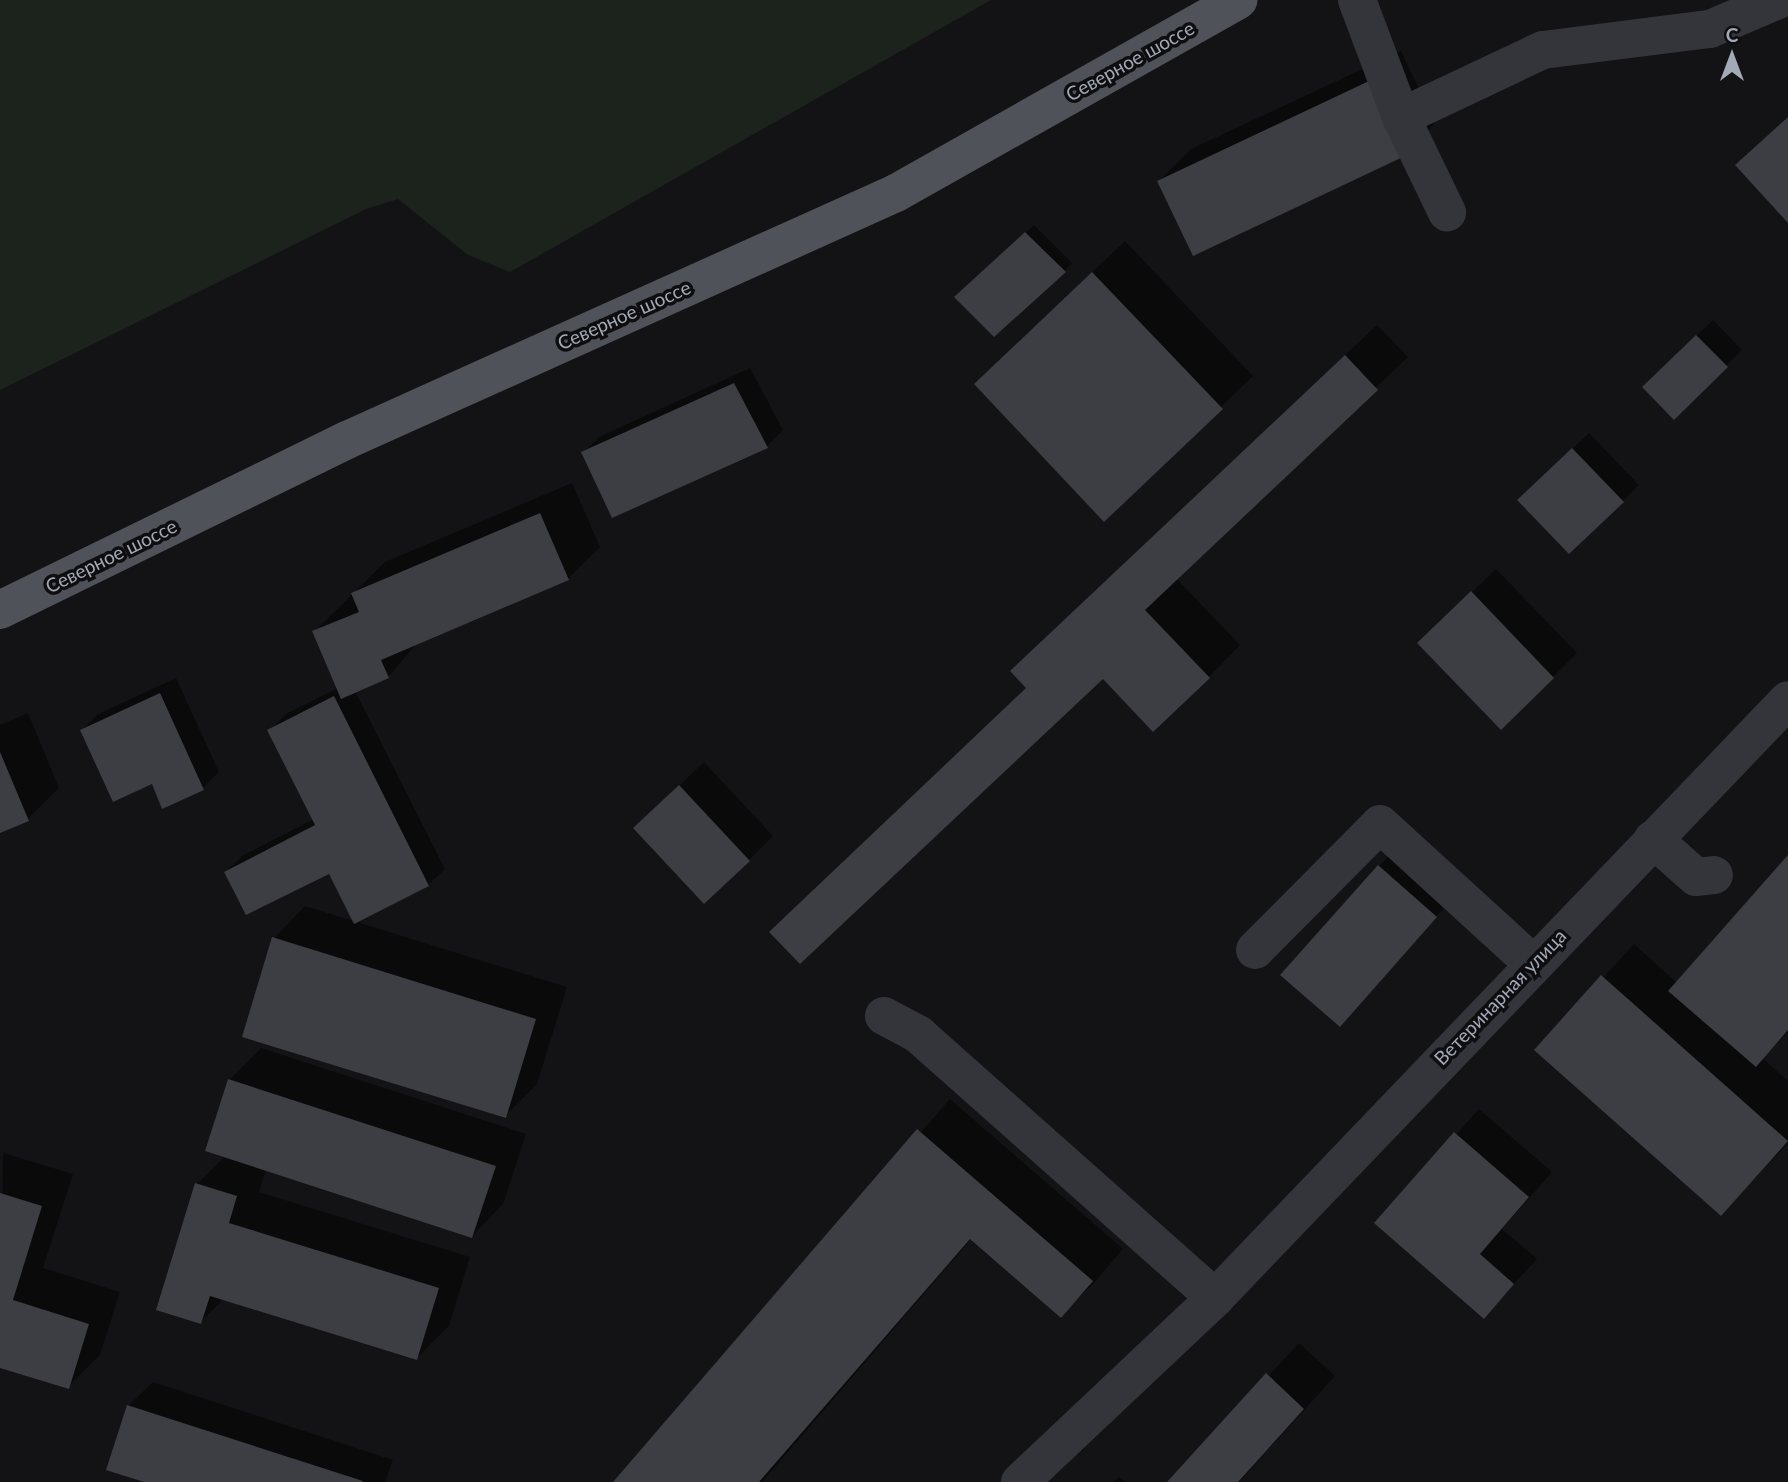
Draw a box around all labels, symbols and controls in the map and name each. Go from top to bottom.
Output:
street label: Северное шоссе [1062,16,1198,106]
north arrow [1697,21,1767,91]
text: С [1726,23,1738,46]
street label: Северное шоссе [554,275,694,355]
street label: Северное шоссе [42,514,180,598]
street label: Ветеринарная улица [1429,924,1571,1070]

